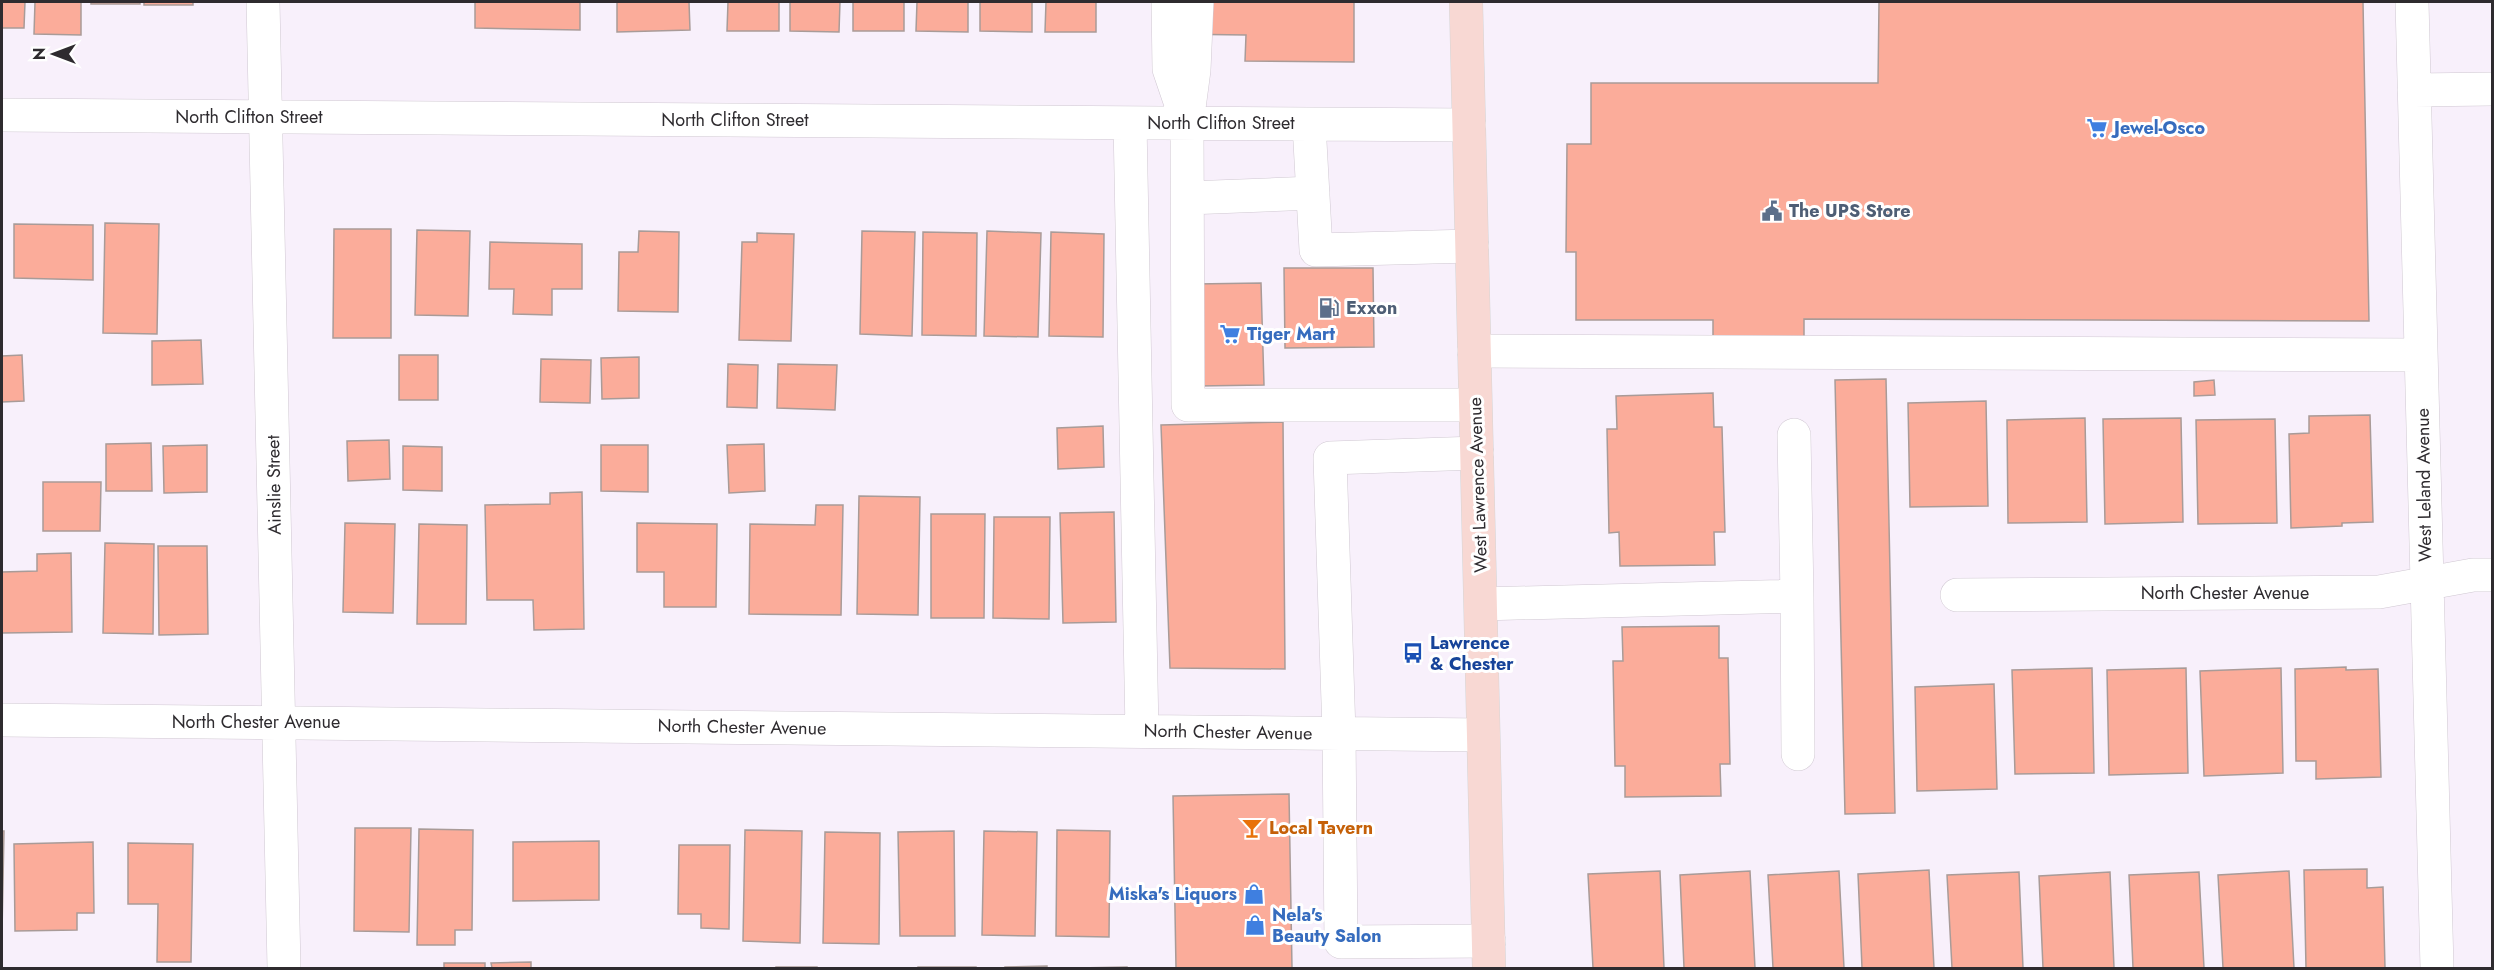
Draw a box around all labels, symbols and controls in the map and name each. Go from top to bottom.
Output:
north arrow [24,24,84,84]
text: N [28,48,51,60]
street label: North Clifton Street [175,104,323,130]
street label: North Clifton Street [661,107,809,133]
street label: North Clifton Street [1147,110,1295,136]
place label: Jewel-Osco [2111,115,2205,141]
supermarket icon: Jewel-Osco [2085,116,2109,140]
place label: The UPS Store [1789,198,1911,224]
public building icon: The UPS Store [1760,199,1784,223]
place label: Exxon [1346,295,1397,321]
fuel station icon: Exxon [1317,296,1341,320]
place label: Tiger Mart [1247,321,1335,347]
supermarket icon: Tiger Mart [1218,322,1242,346]
street label: West Lawrence Avenue [1462,397,1494,573]
street label: West Leland Avenue [2410,408,2438,562]
street label: Ainslie Street [260,434,288,535]
street label: North Chester Avenue [2141,580,2309,606]
place label: Lawrence & Chester [1430,630,1514,677]
bus stop icon: Lawrence & Chester [1401,641,1425,665]
street label: North Chester Avenue [172,709,340,735]
street label: North Chester Avenue [657,713,827,741]
street label: North Chester Avenue [1143,718,1313,746]
place label: Local Tavern [1269,815,1373,841]
bar icon: Local Tavern [1240,816,1264,840]
place label: Miska's Liquors [1109,881,1237,907]
shop icon: Miska's Liquors [1242,882,1266,906]
place label: Nela's Beauty Salon [1272,902,1382,949]
shop icon: Nela's Beauty Salon [1243,913,1267,937]

